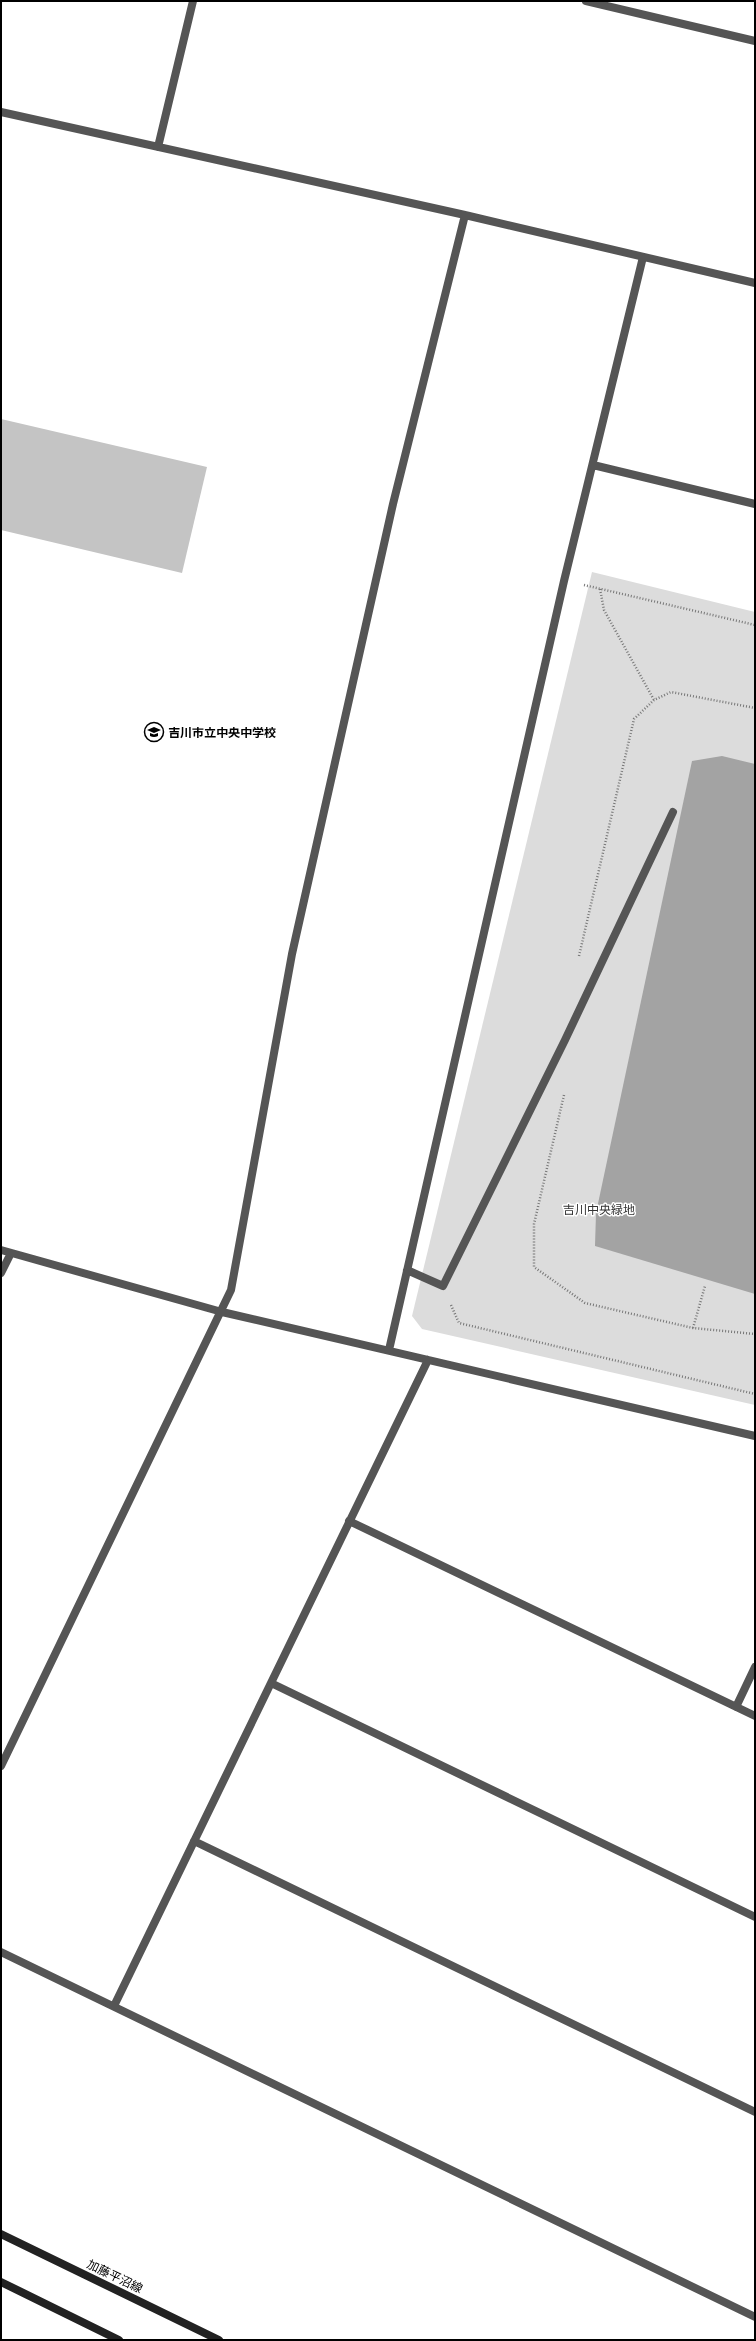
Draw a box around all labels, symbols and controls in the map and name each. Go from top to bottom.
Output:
school or university icon: 吉川市立中央中学校 [143,721,165,743]
place label: 吉川市立中央中学校 [168,725,276,740]
park label: 吉川中央緑地 [563,1202,635,1217]
street label: 加藤平沼線 [85,2256,145,2296]

